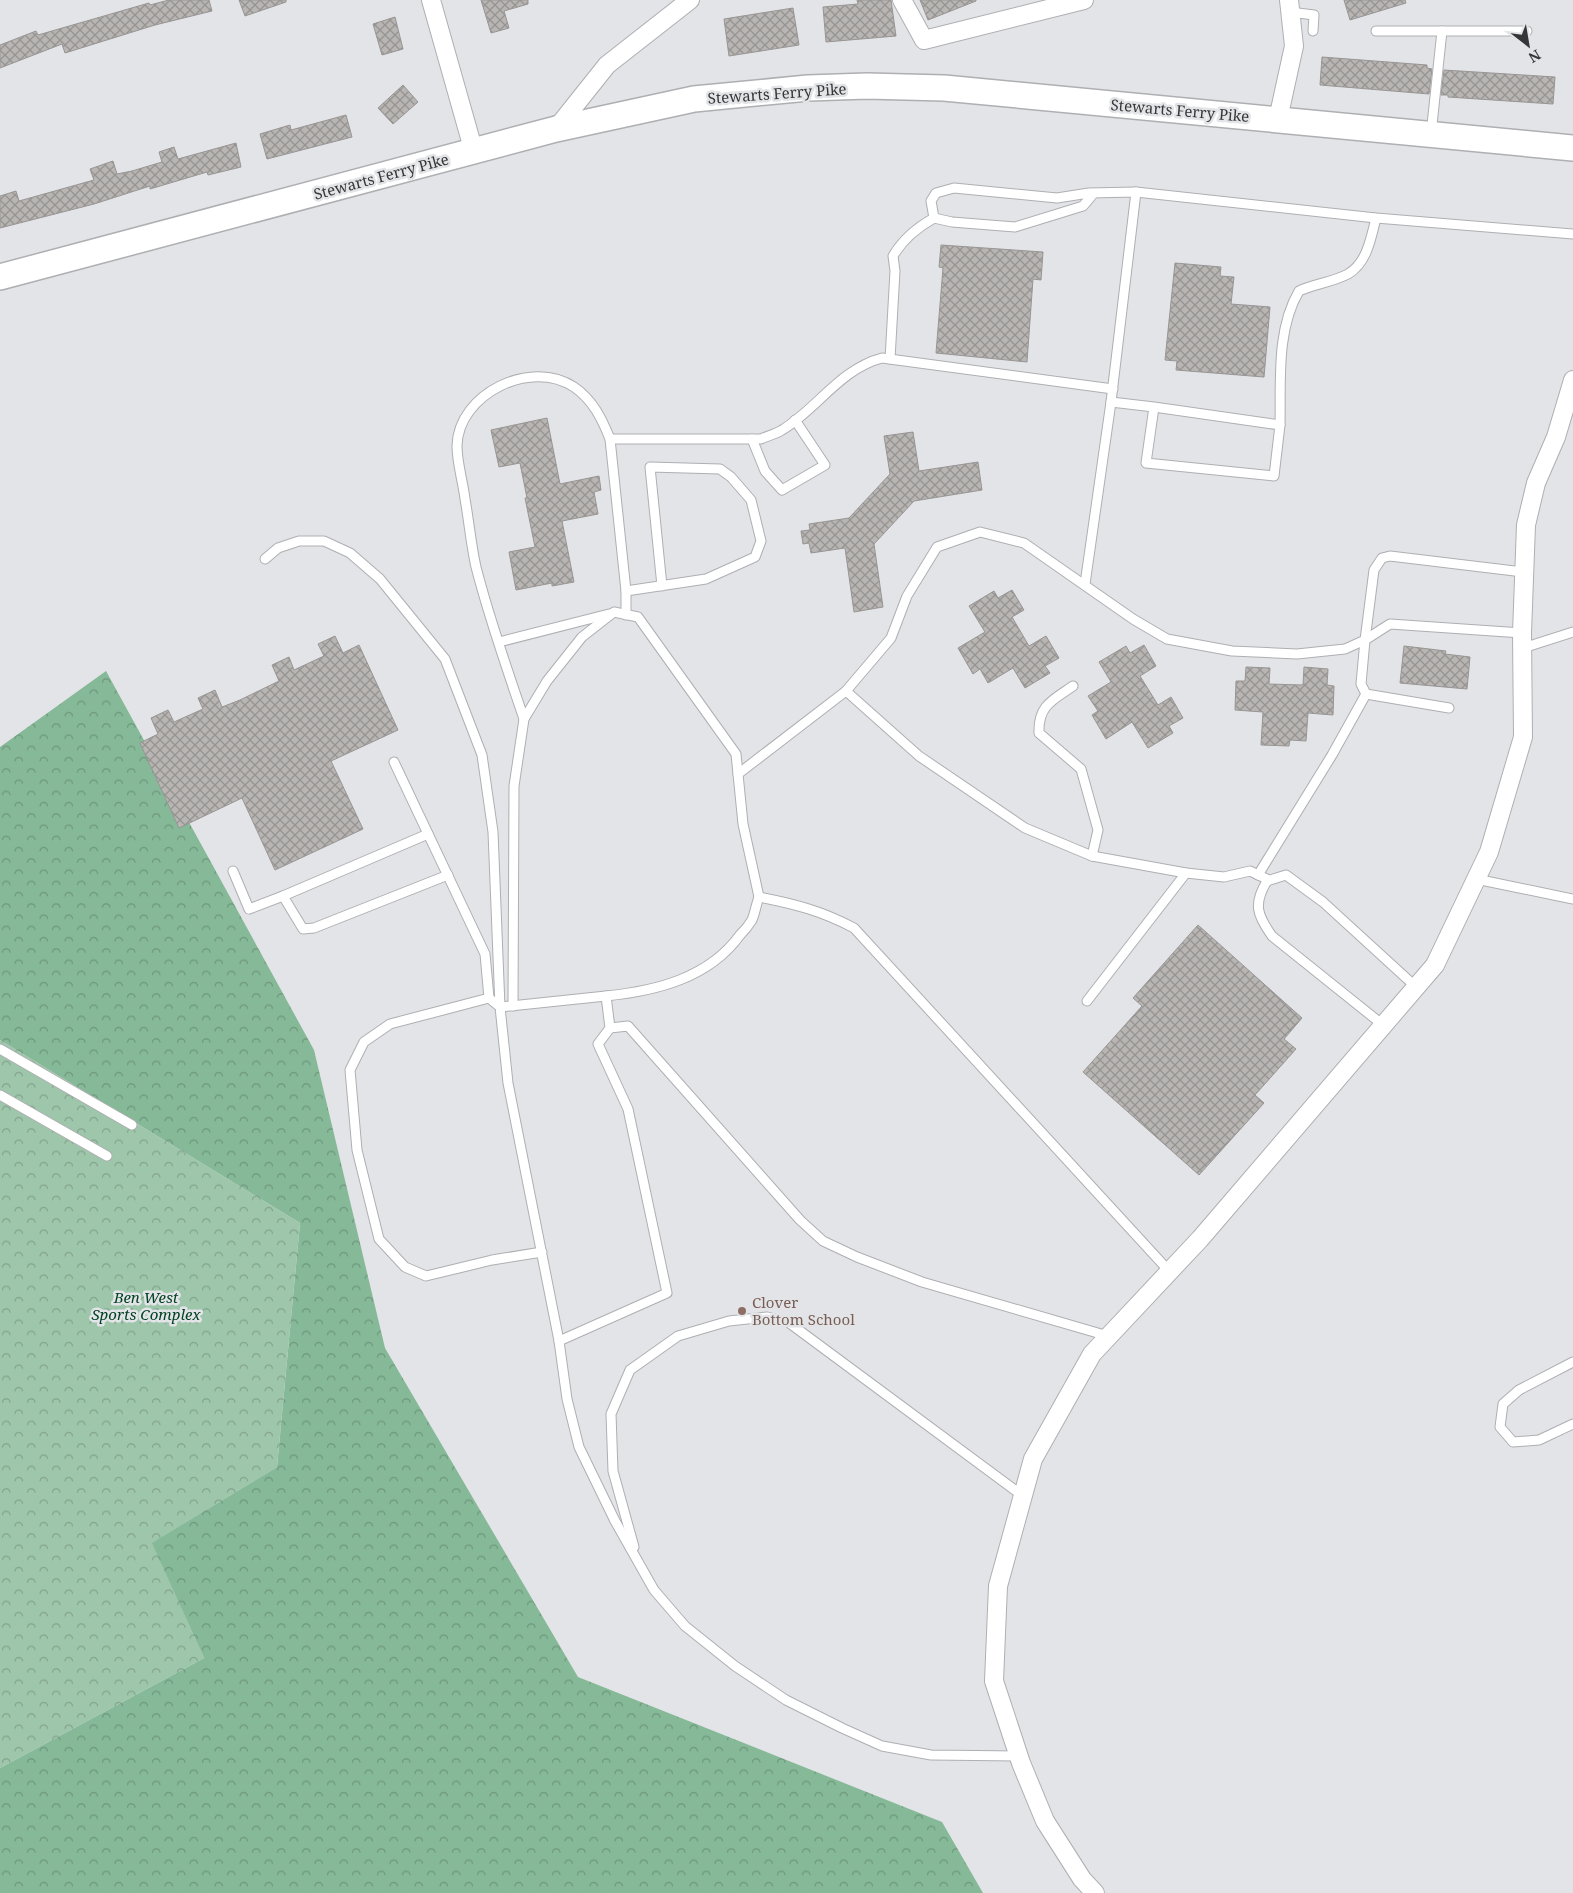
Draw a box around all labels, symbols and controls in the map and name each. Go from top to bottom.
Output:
north arrow [1503,20,1553,70]
text: N [1525,46,1545,68]
street label: Stewarts Ferry Pike [707,78,847,108]
street label: Stewarts Ferry Pike [1110,94,1250,126]
street label: Stewarts Ferry Pike [311,148,451,204]
park label: Ben West Sports Complex [91,1287,201,1324]
place label: Clover Bottom School [752,1292,855,1329]
marker: Clover Bottom School [736,1305,748,1317]

